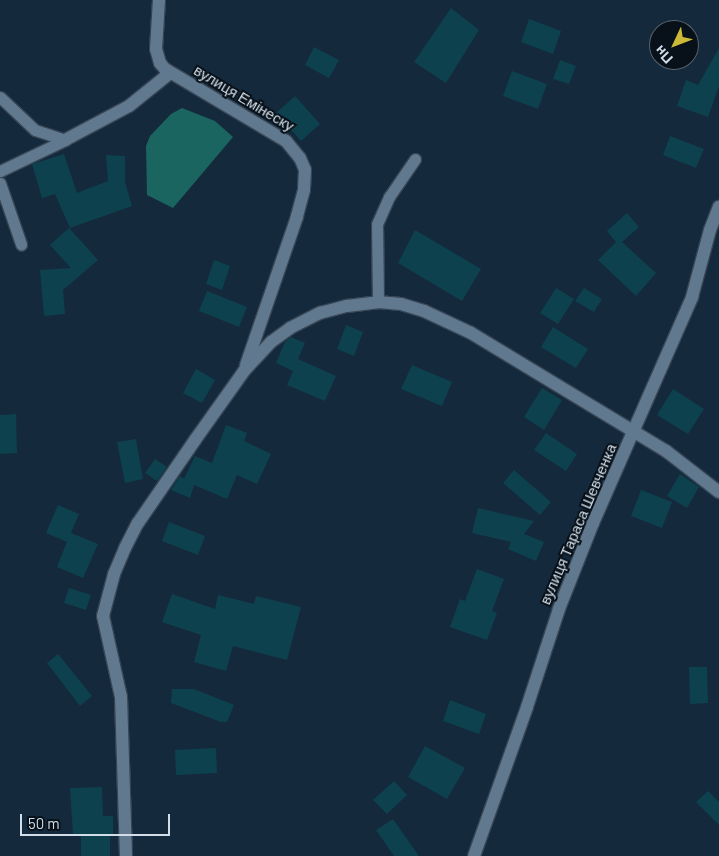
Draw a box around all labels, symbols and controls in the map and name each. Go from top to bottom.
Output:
north arrow [649,20,699,70]
text: Пн [651,42,676,67]
street label: вулиця Емінеску [191,61,297,135]
street label: вулиця Тараса Шевченка [536,441,620,607]
scale bar [22,804,172,836]
text: 50 m [28,814,60,832]

